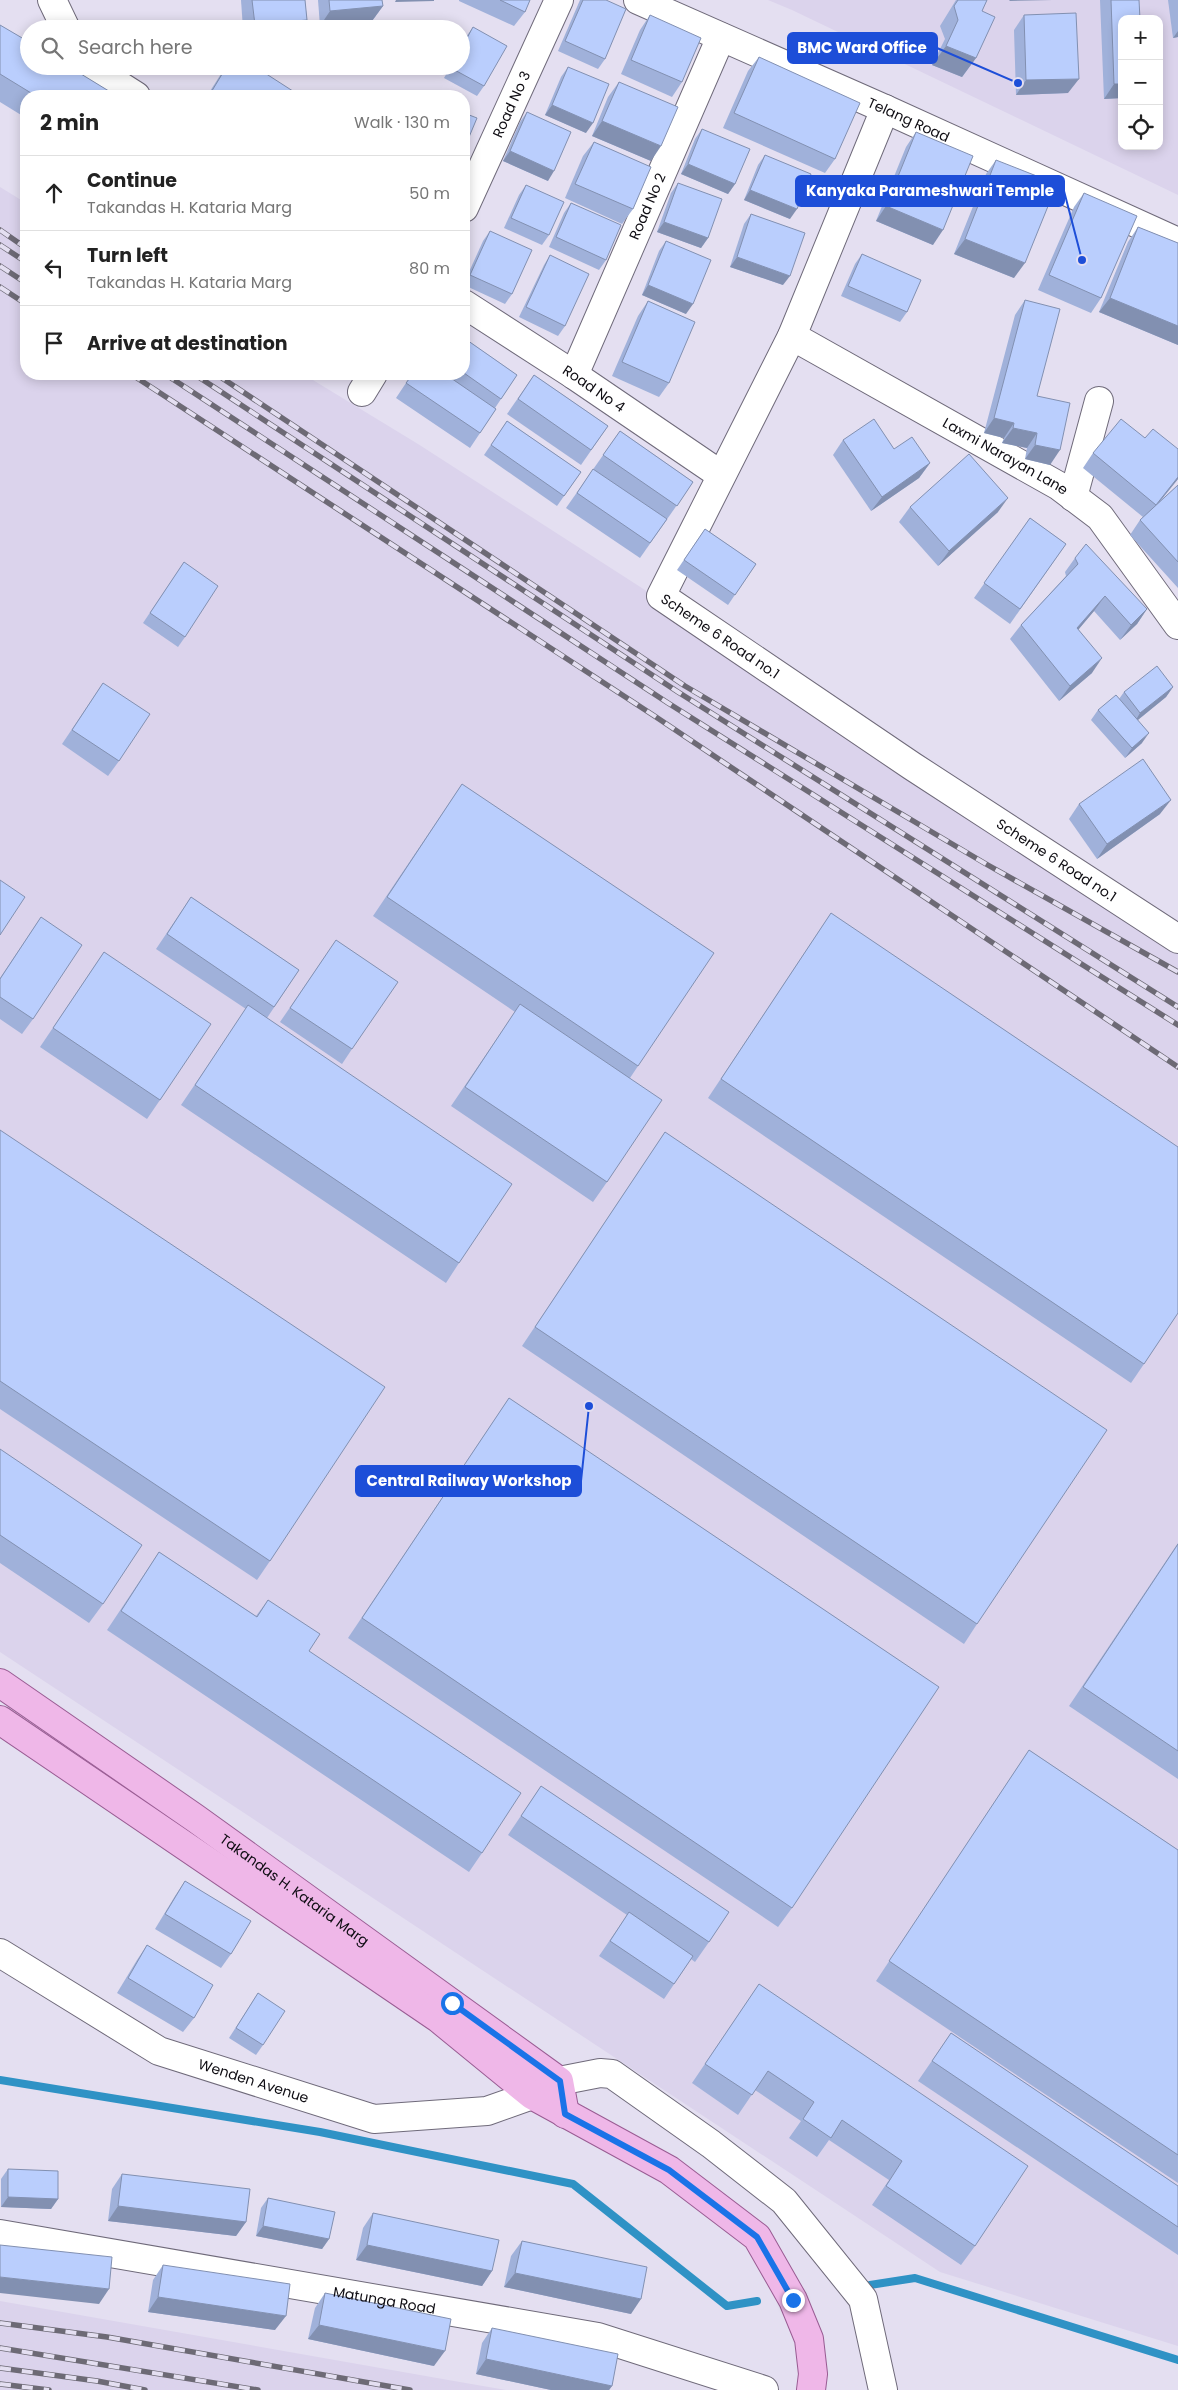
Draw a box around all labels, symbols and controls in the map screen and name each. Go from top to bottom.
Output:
map controls [1118,15,1163,150]
button: + [1118,15,1163,60]
search box [20,20,470,75]
callout: BMC Ward Office [788,33,937,63]
icon: search [38,34,66,62]
text: Search here [78,34,192,61]
text: BMC Ward Office [797,37,927,58]
button: − [1118,60,1163,105]
street label: Road No 3 [488,68,535,141]
street label: Telang Road [865,93,953,147]
button: locate [1118,105,1163,150]
text: 2 min [40,108,99,137]
text: Walk · 130 m [354,111,450,134]
text: Continue [87,167,177,194]
street label: Road No 2 [624,170,671,243]
callout: Kanyaka Parameshwari Temple [796,176,1064,206]
icon: ahead [40,179,68,207]
text: Kanyaka Parameshwari Temple [806,180,1054,201]
text: 50 m [409,182,450,205]
text: Takandas H. Kataria Marg [87,196,292,219]
text: Turn left [87,242,168,269]
icon: left [40,254,68,282]
text: 80 m [409,257,450,280]
text: Takandas H. Kataria Marg [87,271,292,294]
icon: arrive [40,329,68,357]
text: Arrive at destination [87,330,288,357]
street label: Road No 4 [559,360,629,417]
street label: Laxmi Narayan Lane [939,413,1073,500]
street label: Scheme 6 Road no.1 [657,589,784,683]
street label: Scheme 6 Road no.1 [993,814,1120,906]
callout: Central Railway Workshop [356,1466,581,1496]
text: Central Railway Workshop [367,1470,571,1491]
street label: Takandas H. Kataria Marg [216,1829,373,1951]
route start [441,1992,464,2015]
street label: Wenden Avenue [196,2054,312,2108]
street label: Matunga Road [332,2282,437,2319]
route end [782,2289,805,2312]

